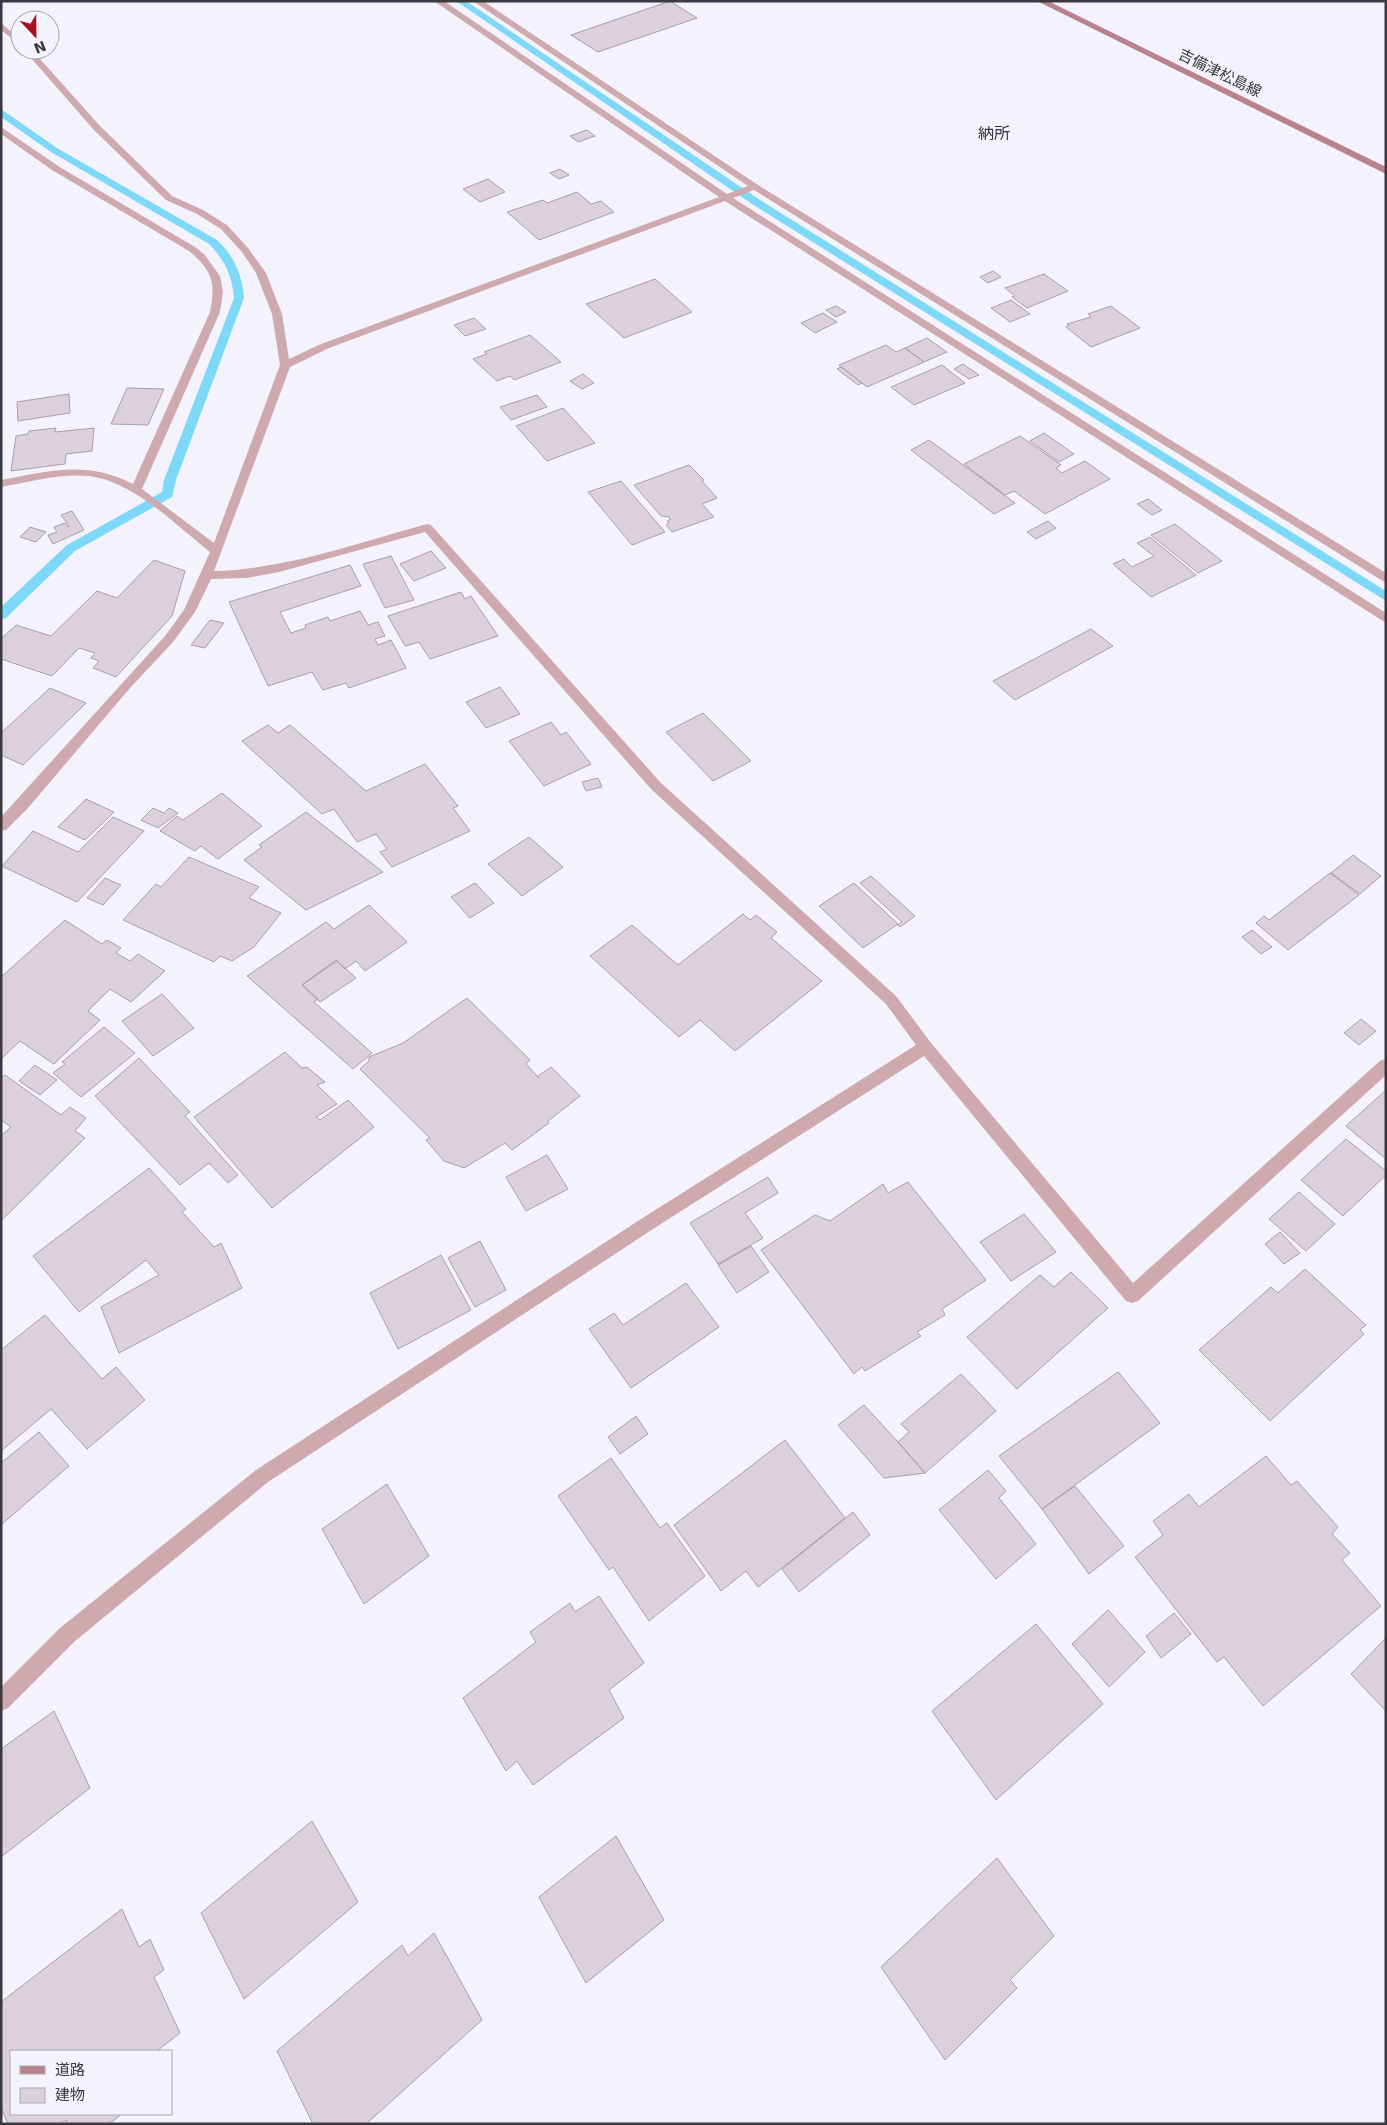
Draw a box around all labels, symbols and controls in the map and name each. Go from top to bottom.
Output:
north arrow [10,10,60,60]
text: N [31,37,48,57]
street label: 吉備津松島線 [1176,45,1264,101]
district label: 納所 [978,124,1010,143]
legend [10,2050,172,2115]
text: 道路 [55,2061,85,2079]
text: 建物 [55,2086,85,2104]

